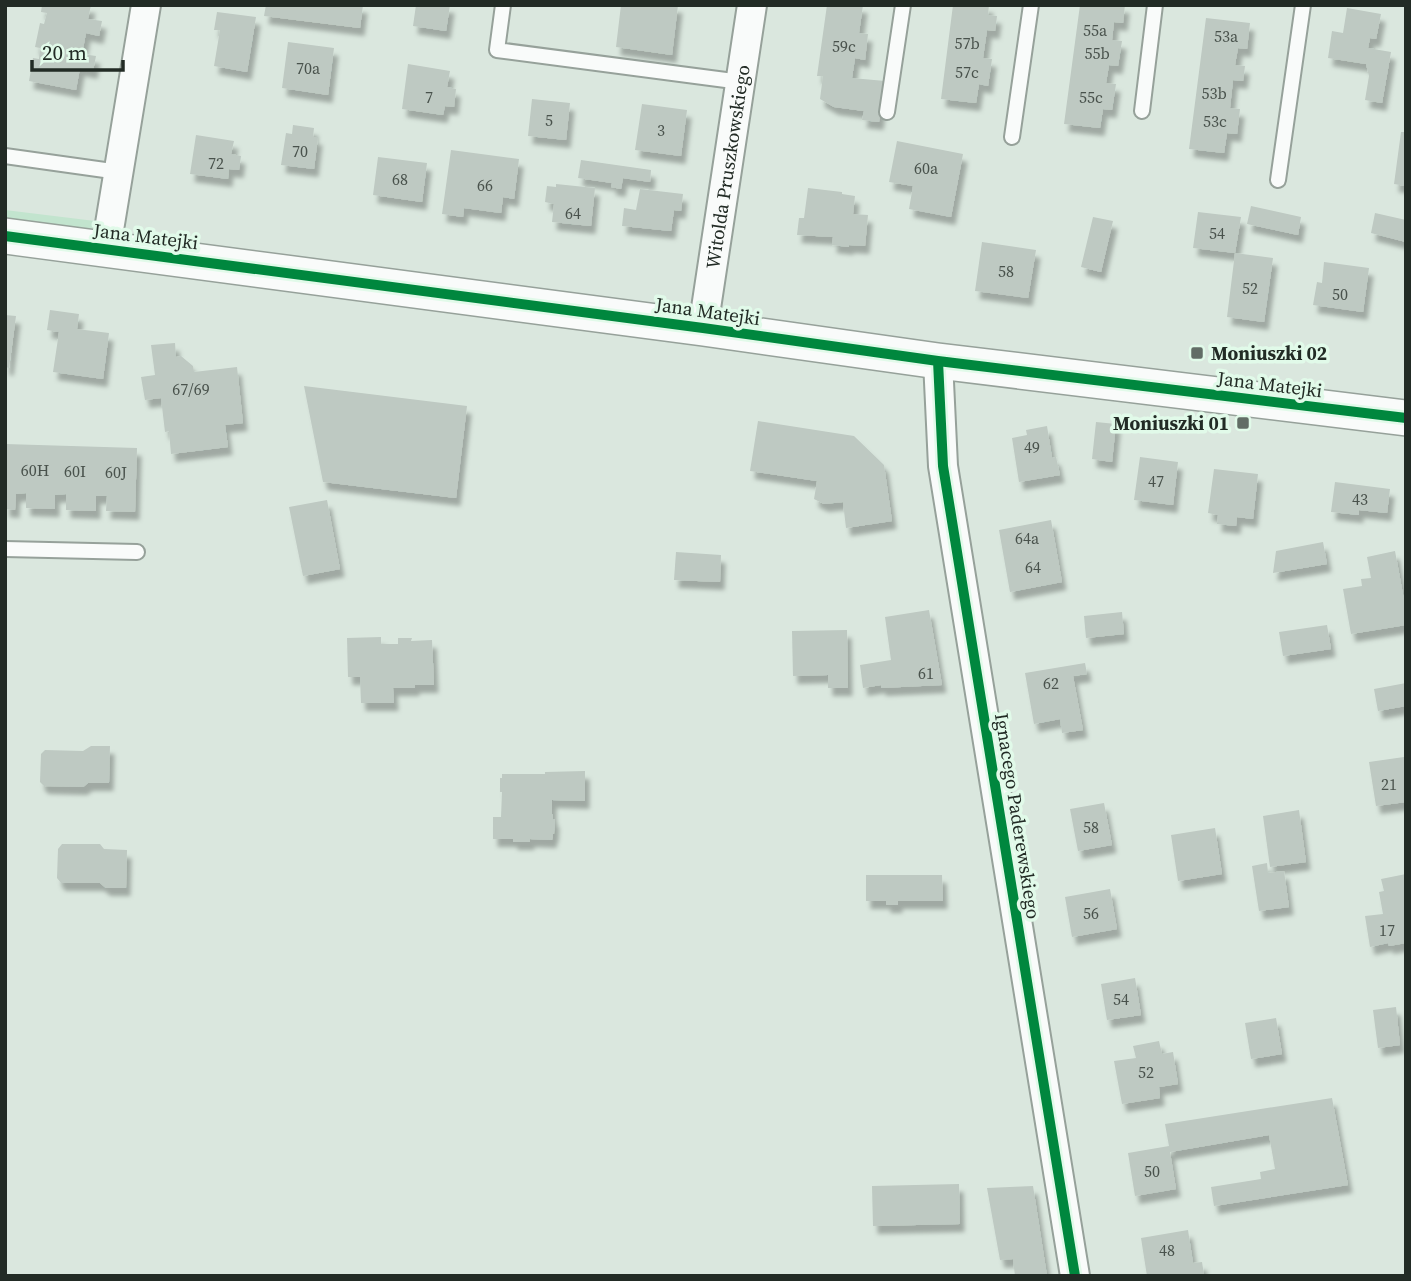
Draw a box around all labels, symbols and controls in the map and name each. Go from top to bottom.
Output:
house number: 55a [1083,19,1108,41]
house number: 53a [1214,25,1239,47]
scale bar [32,28,122,72]
house number: 57b [954,32,980,54]
house number: 59c [832,35,856,57]
text: 20 m [42,38,87,67]
house number: 55b [1084,42,1110,64]
house number: 70a [296,57,321,79]
house number: 57c [955,61,979,83]
street label: Witolda Pruszkowskiego [699,63,756,271]
house number: 53b [1201,82,1227,104]
house number: 7 [425,86,433,108]
house number: 55c [1079,86,1103,108]
house number: 5 [545,109,553,131]
house number: 53c [1203,110,1227,132]
house number: 3 [657,119,665,141]
house number: 70 [292,140,308,162]
house number: 72 [208,152,224,174]
house number: 60a [914,157,939,179]
house number: 68 [392,168,408,190]
house number: 66 [477,174,493,196]
house number: 64 [565,202,581,224]
street label: Jana Matejki [91,217,200,255]
house number: 54 [1209,222,1225,244]
house number: 58 [998,260,1014,282]
house number: 52 [1242,277,1258,299]
house number: 50 [1332,283,1348,305]
street label: Jana Matejki [653,291,762,331]
place label: Moniuszki 02 [1211,340,1327,366]
marker: Moniuszki 02 [1189,345,1205,361]
street label: Jana Matejki [1215,365,1324,403]
house number: 67/69 [172,378,210,400]
place label: Moniuszki 01 [1113,410,1229,436]
marker: Moniuszki 01 [1235,415,1251,431]
house number: 49 [1024,436,1040,458]
house number: 60H [21,459,49,481]
house number: 60I [64,460,86,482]
house number: 60J [105,461,127,483]
house number: 47 [1148,470,1164,492]
house number: 43 [1352,488,1368,510]
house number: 64a [1015,527,1040,549]
house number: 64 [1025,556,1041,578]
house number: 61 [918,662,934,684]
house number: 62 [1043,672,1059,694]
street label: Ignacego Paderewskiego [989,711,1047,921]
house number: 21 [1381,773,1397,795]
house number: 58 [1083,816,1099,838]
house number: 56 [1083,902,1099,924]
house number: 17 [1379,919,1395,941]
house number: 54 [1113,988,1129,1010]
house number: 52 [1138,1061,1154,1083]
house number: 50 [1144,1160,1160,1182]
house number: 48 [1159,1239,1175,1261]

